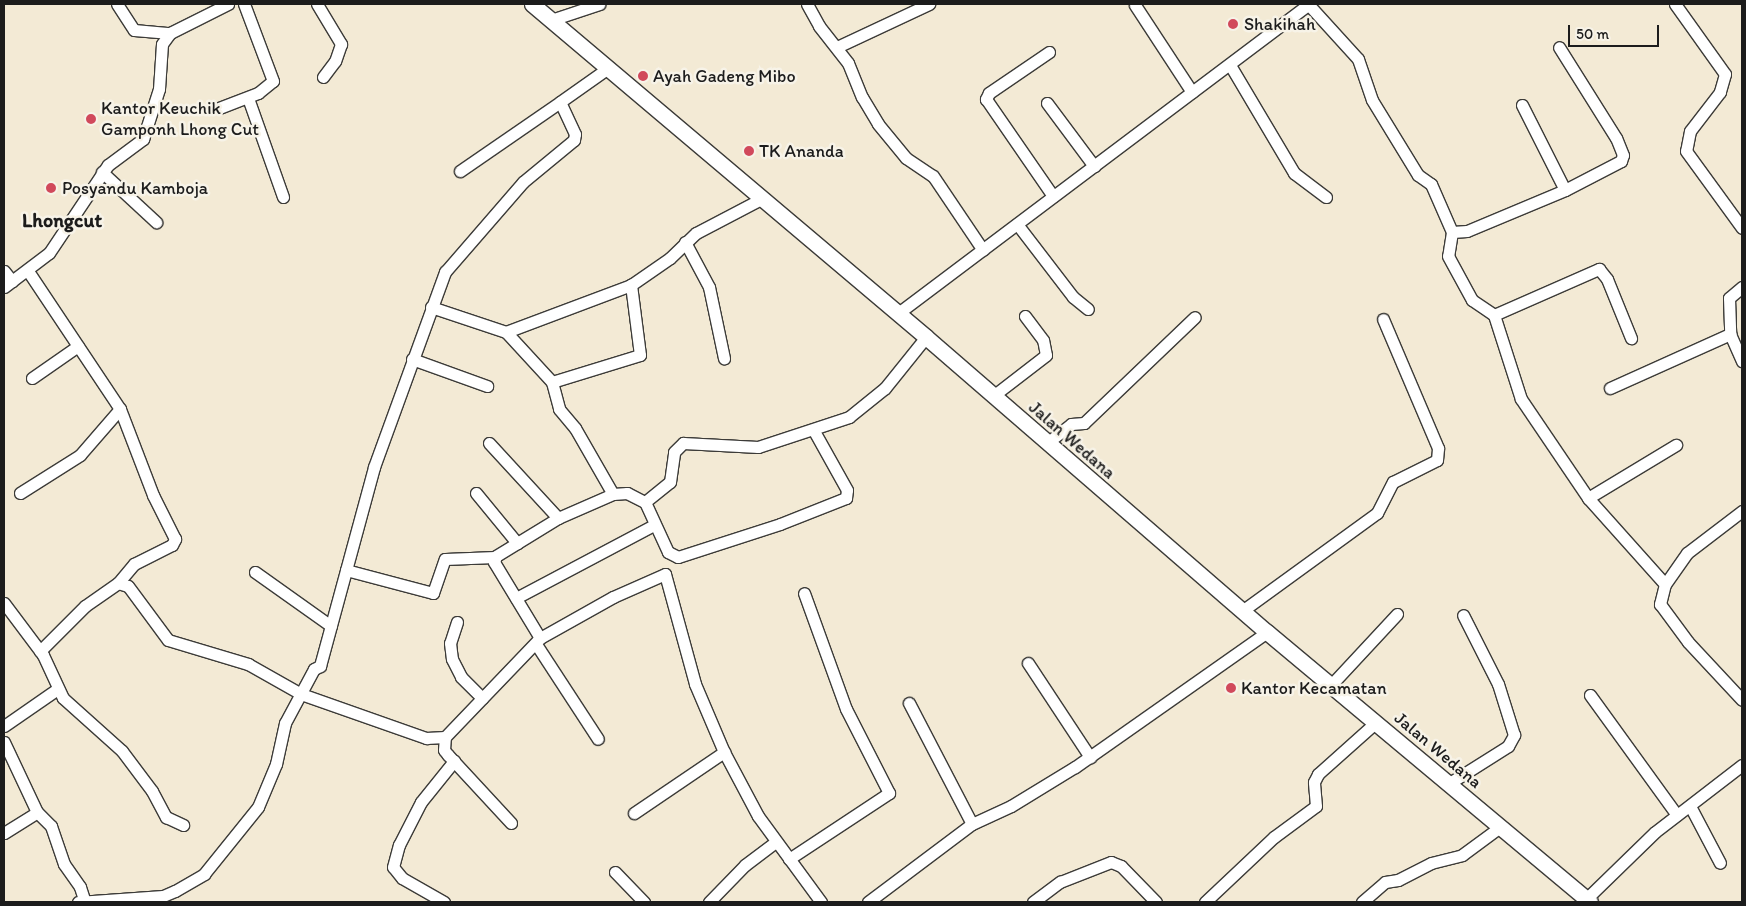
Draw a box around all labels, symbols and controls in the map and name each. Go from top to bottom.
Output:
place label: Shakihah [1244,13,1316,35]
scale bar [1571,15,1662,47]
marker: Shakihah [1226,17,1240,31]
text: 50 m [1576,25,1609,43]
place label: Ayah Gadeng Mibo [653,65,796,87]
marker: Ayah Gadeng Mibo [637,70,649,82]
place label: Kantor Keuchik Gamponh Lhong Cut [101,98,259,140]
marker: Kantor Keuchik Gamponh Lhong Cut [85,113,97,125]
place label: TK Ananda [759,140,844,162]
marker: TK Ananda [743,145,755,157]
place label: Posyandu Kamboja [62,177,209,199]
marker: Posyandu Kamboja [44,181,58,195]
district label: Lhongcut [22,208,102,232]
street label: Jalan Wedana [1025,397,1119,483]
place label: Kantor Kecamatan [1241,677,1387,699]
marker: Kantor Kecamatan [1225,682,1237,694]
street label: Jalan Wedana [1390,708,1486,792]

